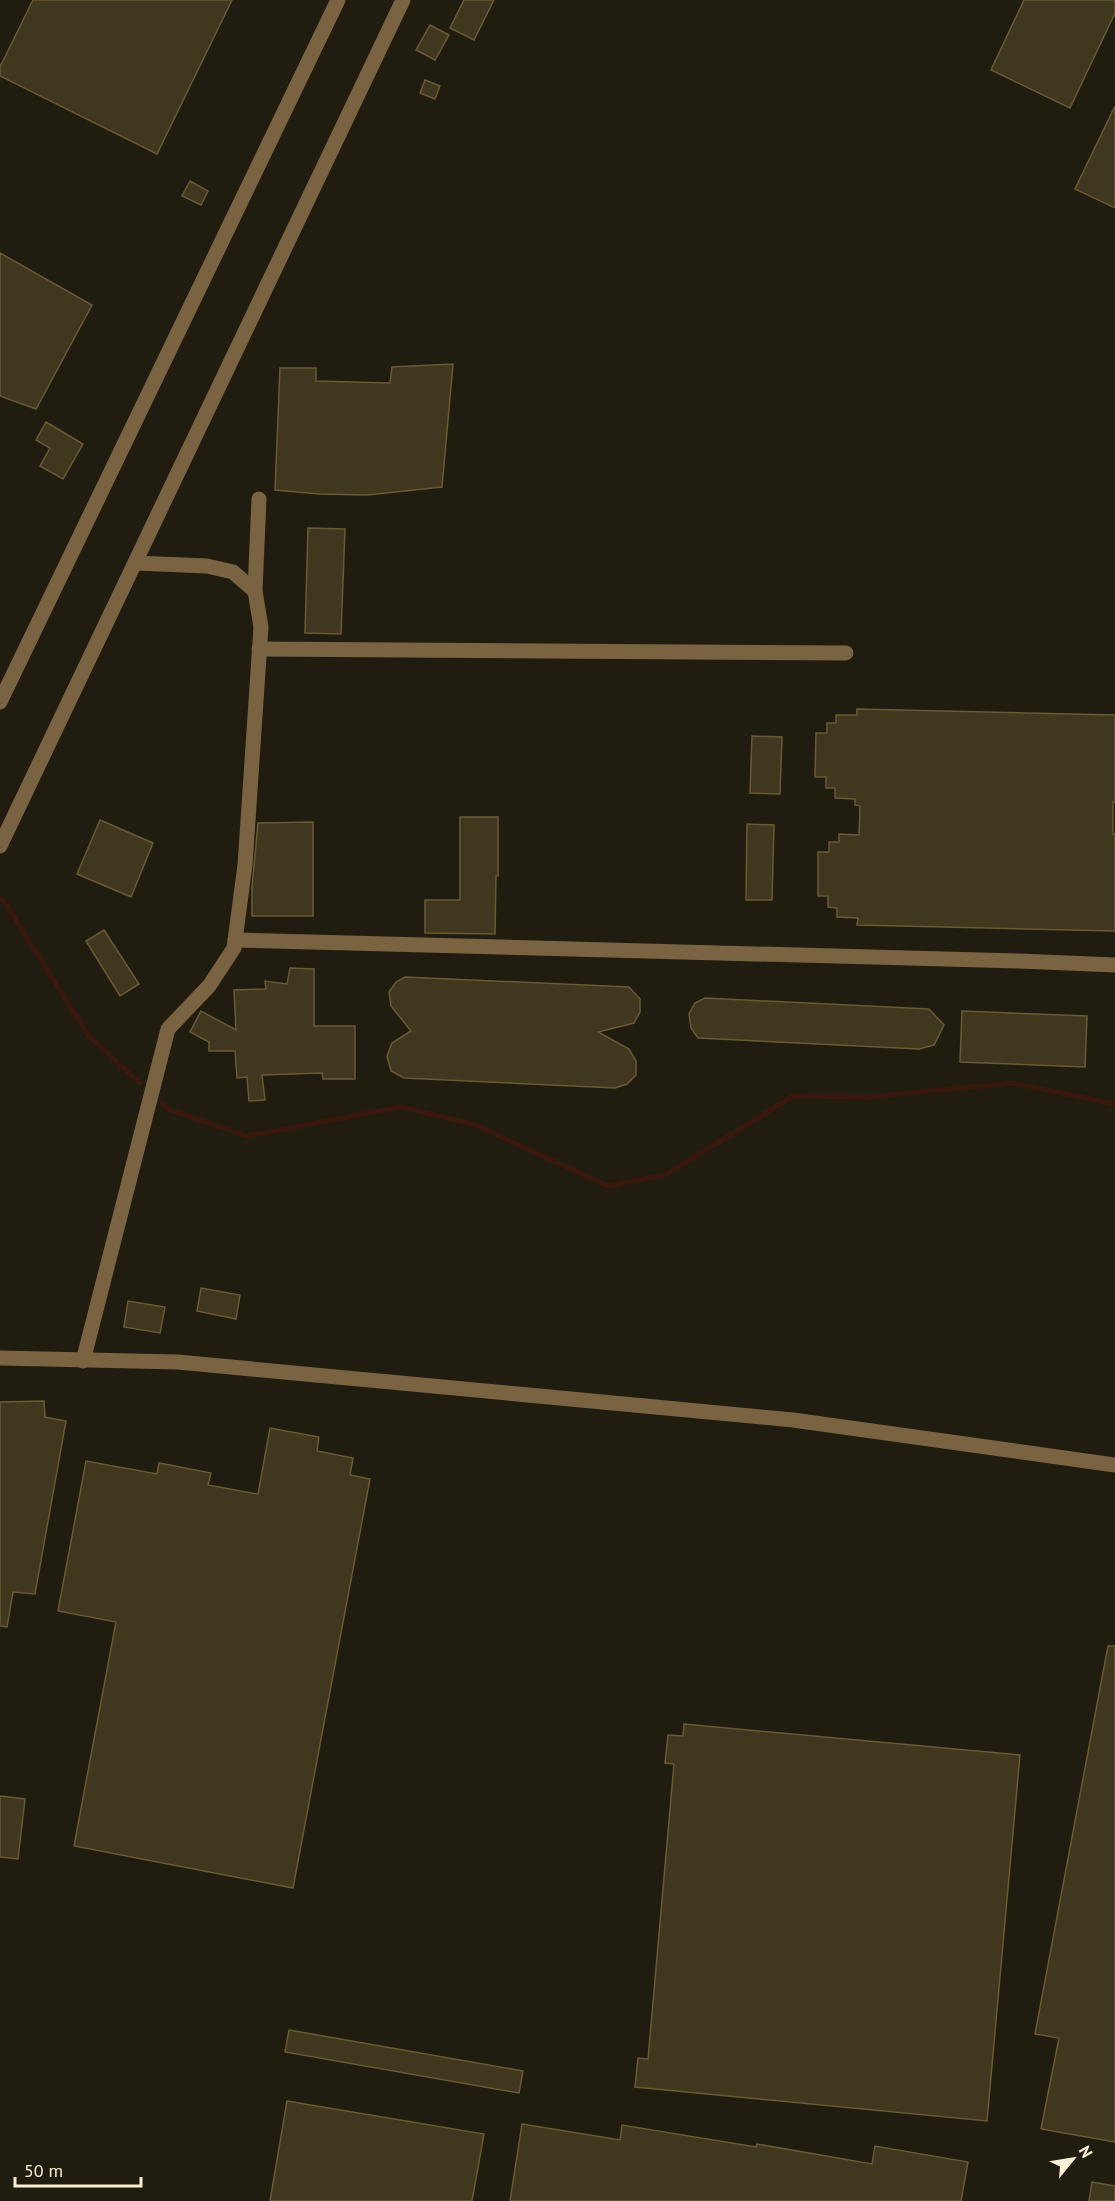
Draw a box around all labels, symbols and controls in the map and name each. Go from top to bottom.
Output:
north arrow [1043,2129,1103,2189]
text: N [1075,2142,1097,2161]
scale bar [15,2150,141,2188]
text: 50 m [24,2159,63,2182]

